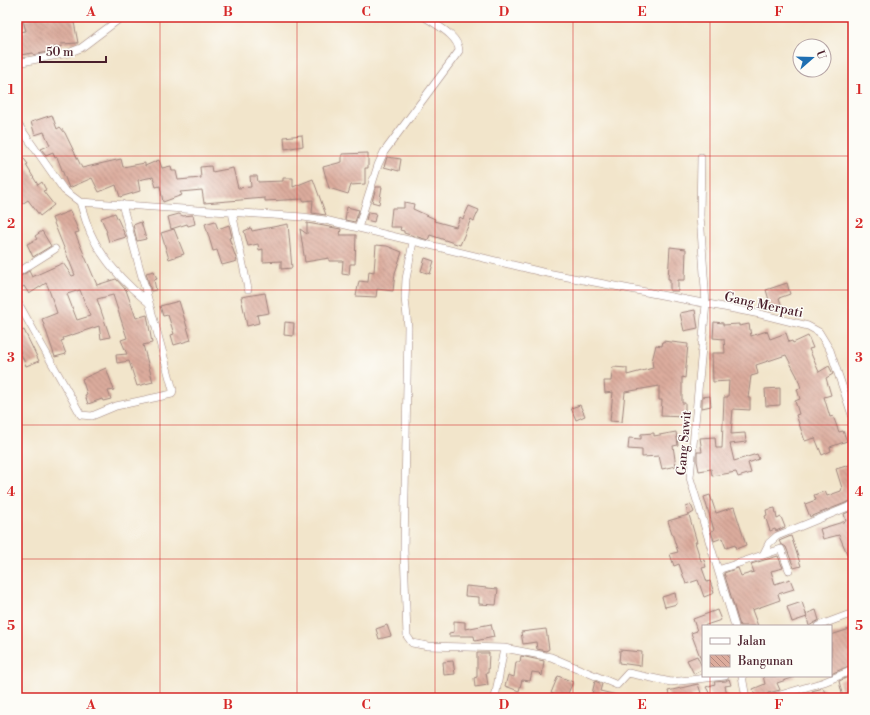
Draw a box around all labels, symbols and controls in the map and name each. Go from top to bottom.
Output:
text: A [85,4,96,20]
text: B [223,4,233,20]
text: C [361,4,371,20]
text: D [499,4,509,20]
text: E [637,4,647,20]
text: F [774,4,784,20]
scale bar [40,38,106,64]
north arrow [792,38,832,78]
text: 50 m [46,45,74,60]
text: U [812,49,829,62]
text: 1 [8,82,15,98]
text: 1 [856,82,863,98]
text: 2 [7,216,15,232]
text: 2 [855,216,863,232]
street label: Gang Merpati [723,289,805,321]
text: 3 [7,350,15,366]
text: 3 [855,350,863,366]
street label: Gang Sawit [673,410,695,476]
text: 4 [7,484,16,500]
text: 4 [855,484,864,500]
text: 5 [7,618,15,634]
text: 5 [855,618,863,634]
legend [702,625,832,677]
text: Jalan [737,634,766,649]
text: Bangunan [737,654,793,669]
text: A [85,697,96,713]
text: B [223,697,233,713]
text: C [361,697,371,713]
text: D [499,697,509,713]
text: E [637,697,647,713]
text: F [774,697,784,713]

